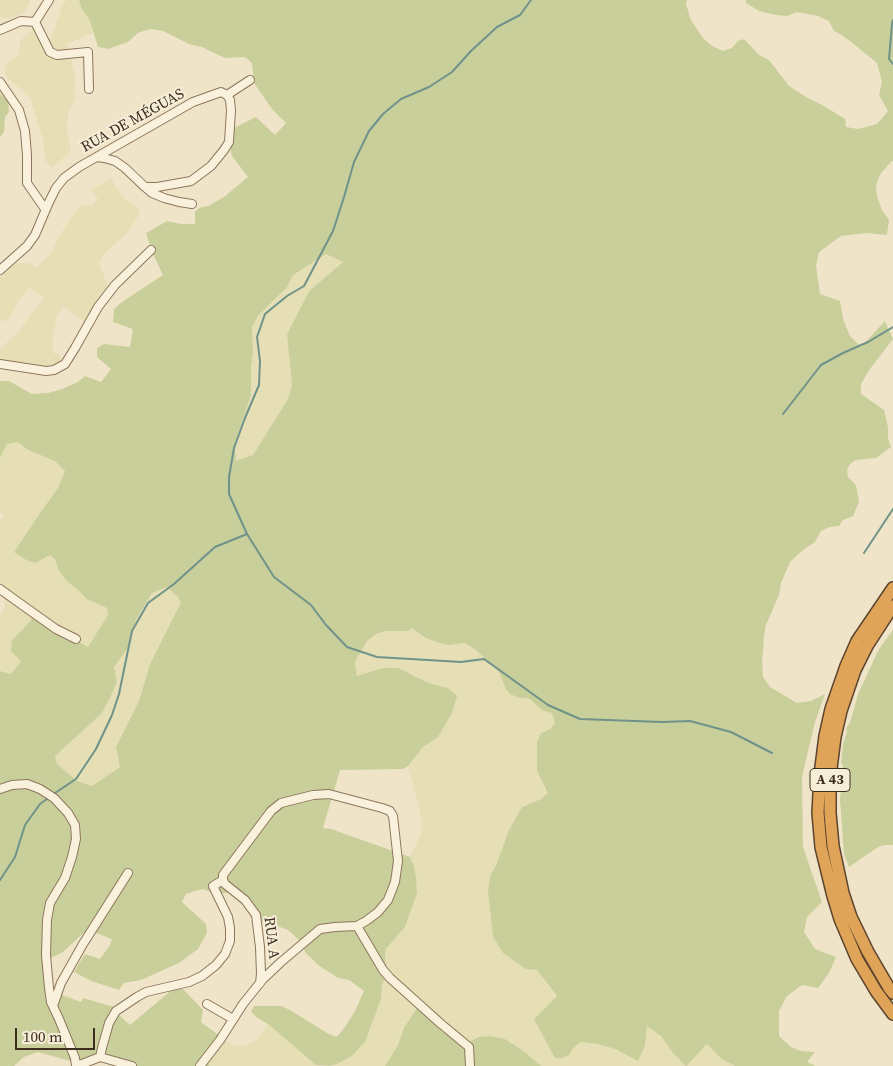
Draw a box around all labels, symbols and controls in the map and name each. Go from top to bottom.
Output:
street label: RUA DE MÉGUAS [78,85,188,157]
road number: A 43 [810,768,850,792]
street label: RUA A [259,916,283,960]
scale bar [18,1018,98,1050]
text: 100 m [23,1026,63,1047]

